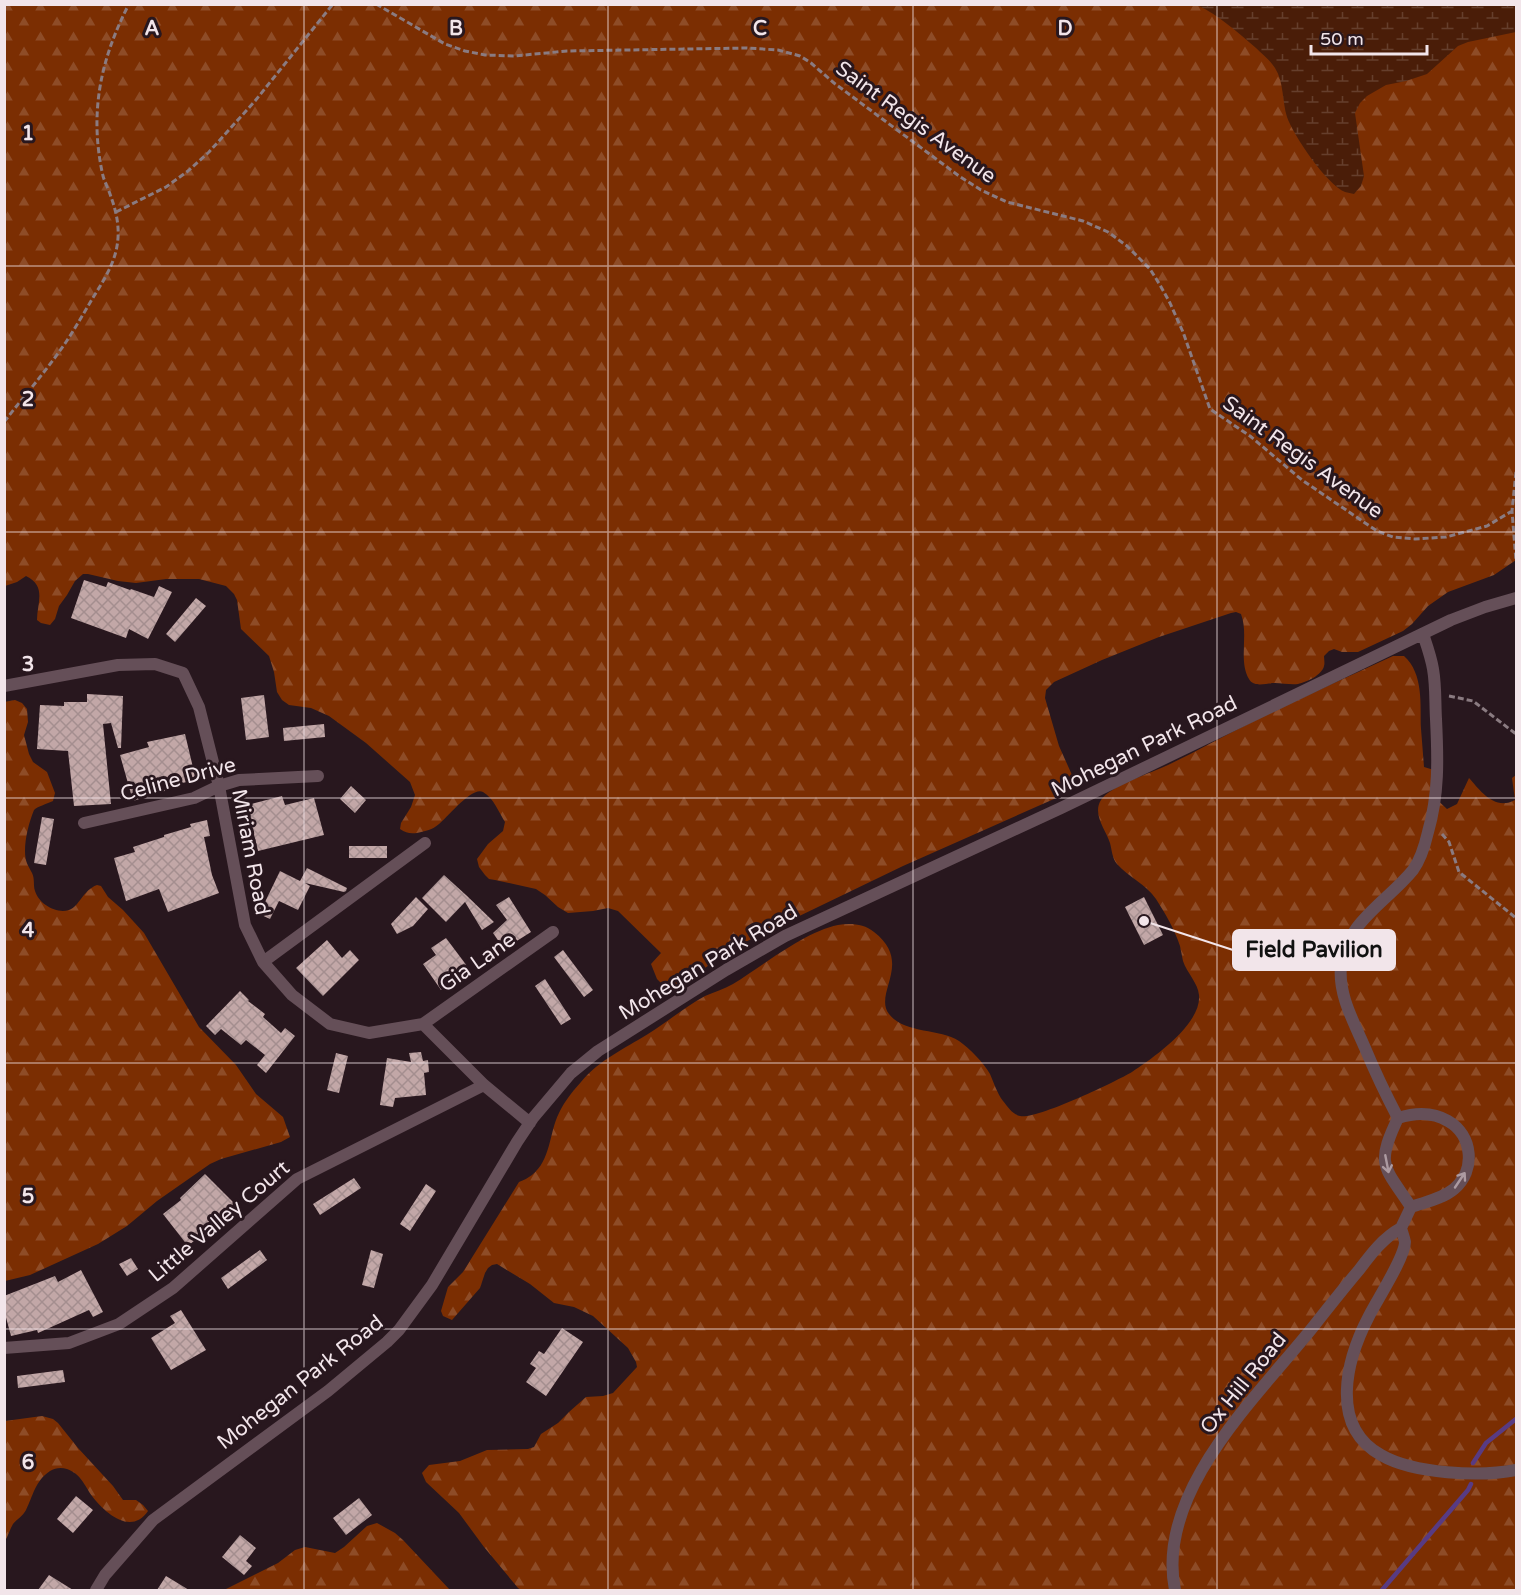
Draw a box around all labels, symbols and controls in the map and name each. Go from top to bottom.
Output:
text: A [145,17,160,41]
text: B [449,17,463,41]
text: C [753,17,767,41]
text: D [1057,17,1073,41]
scale bar [1311,18,1426,56]
text: 50 m [1320,28,1364,50]
street label: Saint Regis Avenue [831,56,1001,189]
text: 1 [22,122,34,146]
text: 2 [22,388,34,412]
street label: Saint Regis Avenue [1218,391,1388,524]
text: 3 [22,653,34,677]
street label: Mohegan Park Road [1047,691,1241,802]
street label: Celine Drive [118,752,239,807]
street label: Miriam Road [226,787,275,917]
street label: Mohegan Park Road [614,899,802,1026]
text: 4 [22,919,35,943]
street label: Gia Lane [434,927,520,998]
callout: Field Pavilion [1233,930,1395,970]
text: Field Pavilion [1245,937,1383,963]
one-way arrow [1382,1154,1393,1174]
street label: Little Valley Court [144,1155,295,1288]
one-way arrow [1455,1172,1467,1189]
text: 5 [22,1185,34,1209]
street label: Mohegan Park Road [212,1310,388,1455]
street label: Ox Hill Road [1195,1328,1292,1439]
text: 6 [22,1451,34,1475]

